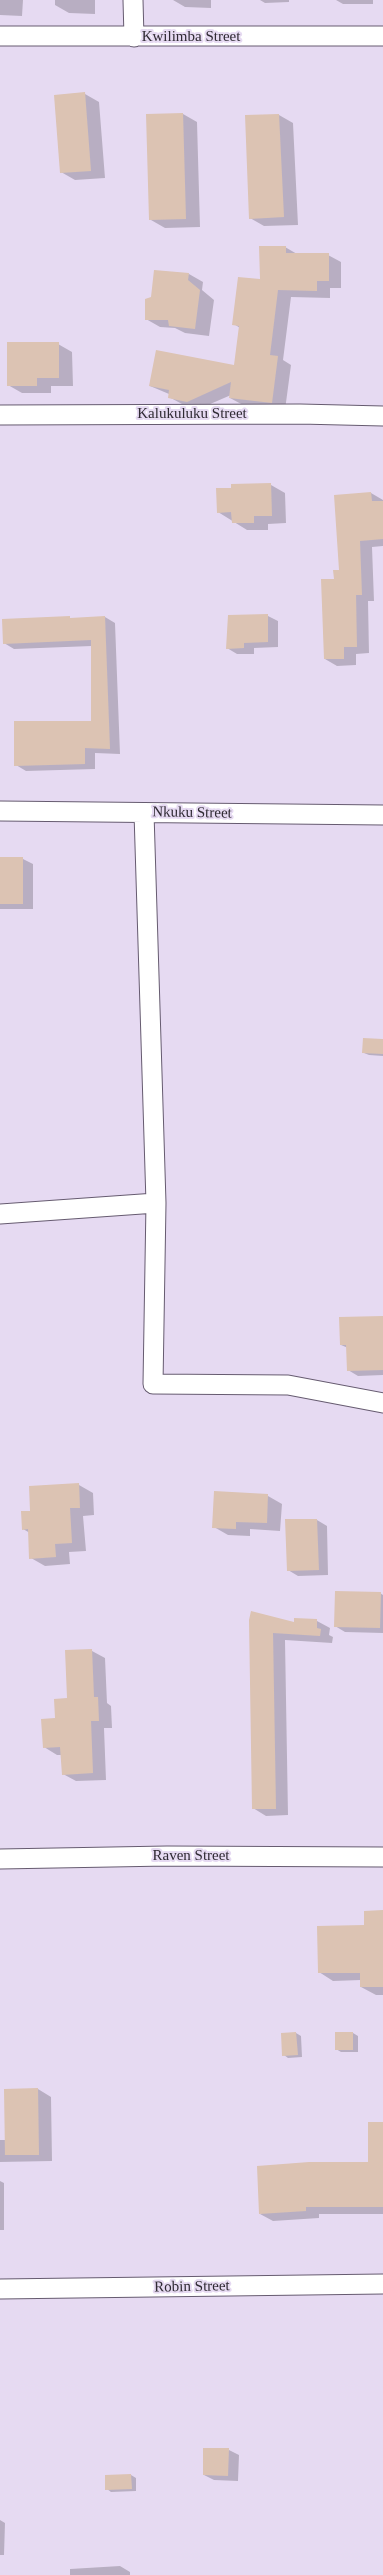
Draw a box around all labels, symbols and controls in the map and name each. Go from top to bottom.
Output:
street label: Kwilimba Street [142,28,240,46]
street label: Kalukuluku Street [137,405,247,423]
street label: Nkuku Street [152,803,232,823]
street label: Raven Street [152,1847,230,1865]
street label: Robin Street [154,2277,230,2297]

